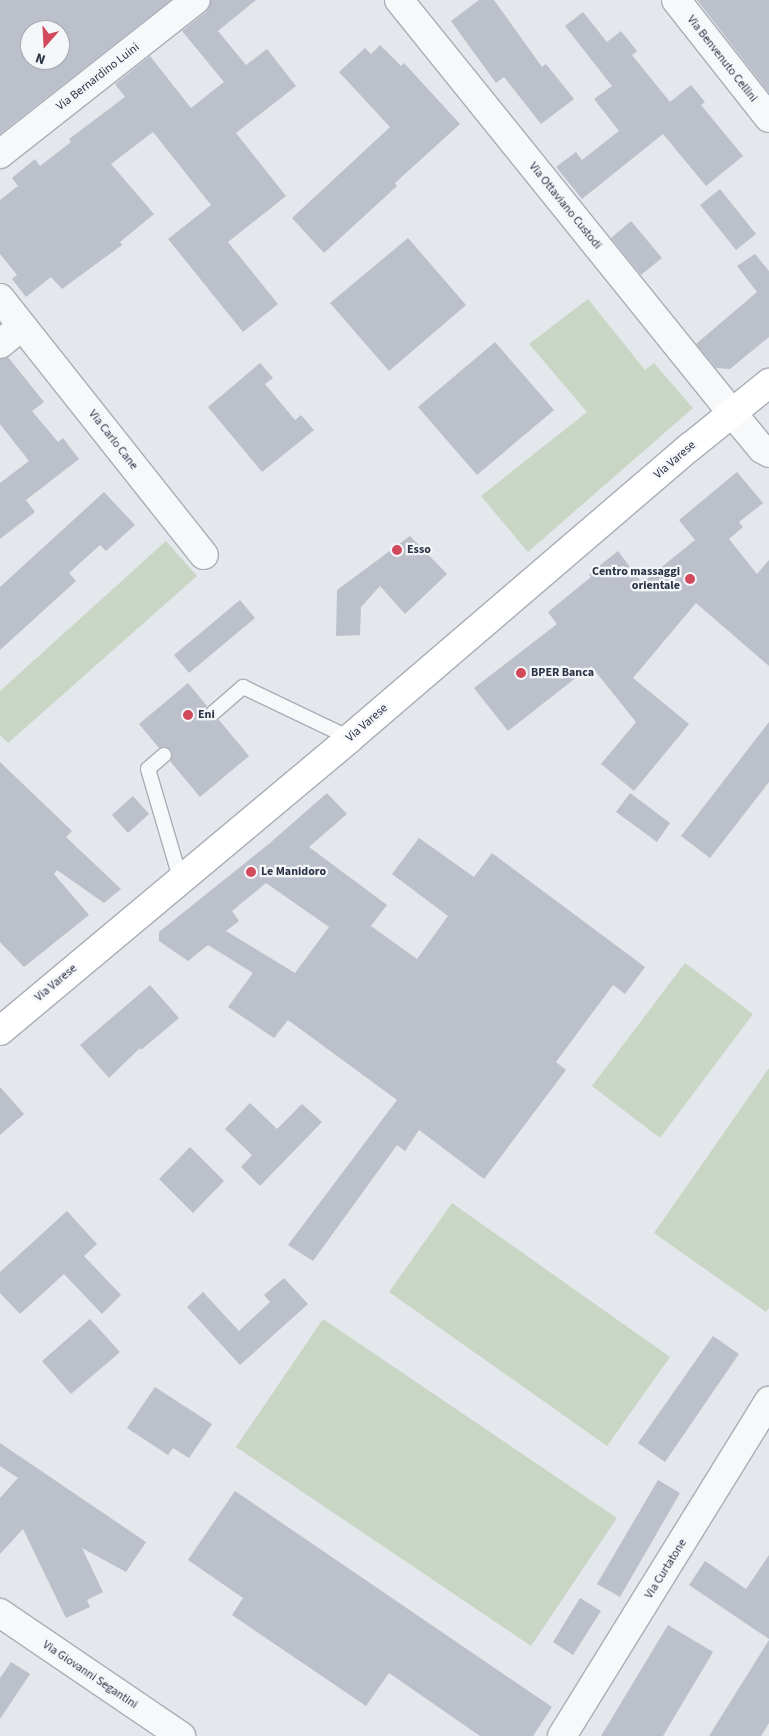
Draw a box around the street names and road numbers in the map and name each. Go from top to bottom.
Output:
street label: Via Benvenuto Cellini [684,13,760,105]
street label: Via Bernardino Luini [54,40,142,114]
street label: Via Ottaviano Custodi [526,160,604,252]
street label: Via Carlo Cane [85,407,141,473]
street label: Via Varese [651,438,699,482]
street label: Via Varese [343,701,391,745]
street label: Via Varese [32,961,80,1005]
street label: Via Curtatone [642,1537,690,1601]
street label: Via Giovanni Segantini [40,1638,140,1712]

